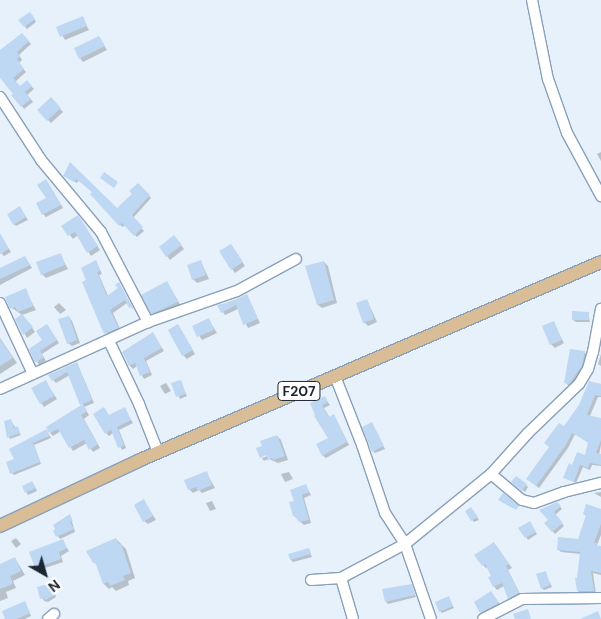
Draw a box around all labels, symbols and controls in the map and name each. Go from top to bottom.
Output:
road number: F207 [276,380,322,402]
north arrow [20,549,70,599]
text: N [45,576,64,596]

